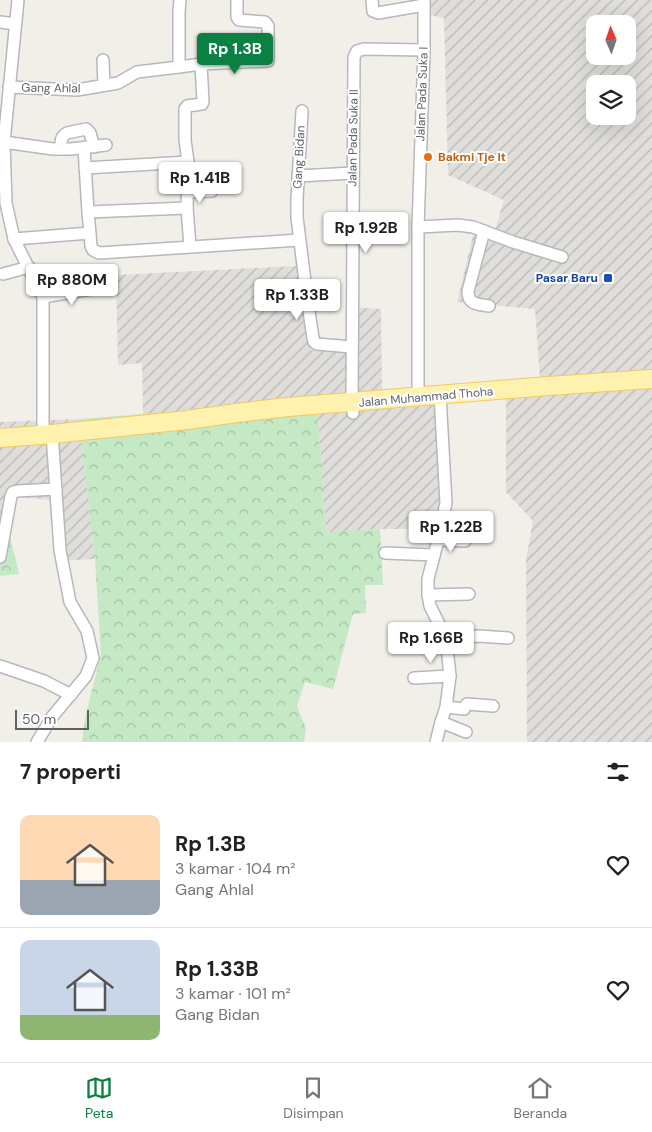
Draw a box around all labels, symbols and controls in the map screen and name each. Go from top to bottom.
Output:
north arrow [586,15,636,65]
map controls [586,15,636,125]
pin: Rp 1.3B [189,32,281,75]
text: Rp 1.3B [208,38,262,59]
street label: Jalan Pada Suka I [412,46,432,142]
button: layers [586,75,636,125]
street label: Gang Ahlal [21,79,81,97]
street label: Jalan Pada Suka II [344,89,362,187]
street label: Gang Bidan [289,125,309,189]
place label: Bakmi Tje It [438,149,506,165]
marker: Bakmi Tje It [422,151,434,163]
pin: Rp 1.41B [148,162,252,204]
text: Rp 1.41B [170,167,230,188]
pin: Rp 1.92B [314,212,418,254]
text: Rp 1.92B [334,217,398,238]
pin: Rp 880M [26,264,118,306]
text: Rp 880M [37,269,107,290]
place label: Pasar Baru [536,270,598,286]
marker: Pasar Baru [602,272,614,284]
pin: Rp 1.33B [245,278,349,321]
text: Rp 1.33B [265,284,329,305]
street label: Jalan Muhammad Thoha [358,383,494,411]
pin: Rp 1.22B [399,510,503,553]
text: Rp 1.22B [420,516,482,537]
pin: Rp 1.66B [379,622,483,664]
text: Rp 1.66B [399,627,463,648]
scale bar [15,707,89,730]
text: 50 m [22,710,56,728]
text: 7 properti [20,758,121,786]
icon: filters [604,758,632,786]
text: Rp 1.3B [175,830,246,858]
icon: home [60,835,120,895]
icon: heart [604,851,632,879]
text: 3 kamar · 104 m² [175,858,295,879]
text: Gang Ahlal [175,879,254,900]
text: Rp 1.33B [175,955,259,983]
icon: home [60,960,120,1020]
icon: heart [604,976,632,1004]
text: 3 kamar · 101 m² [175,983,291,1004]
text: Gang Bidan [175,1004,260,1025]
tab: Peta [85,1074,113,1122]
tab: Disimpan [283,1074,344,1122]
tab: Beranda [513,1074,567,1122]

